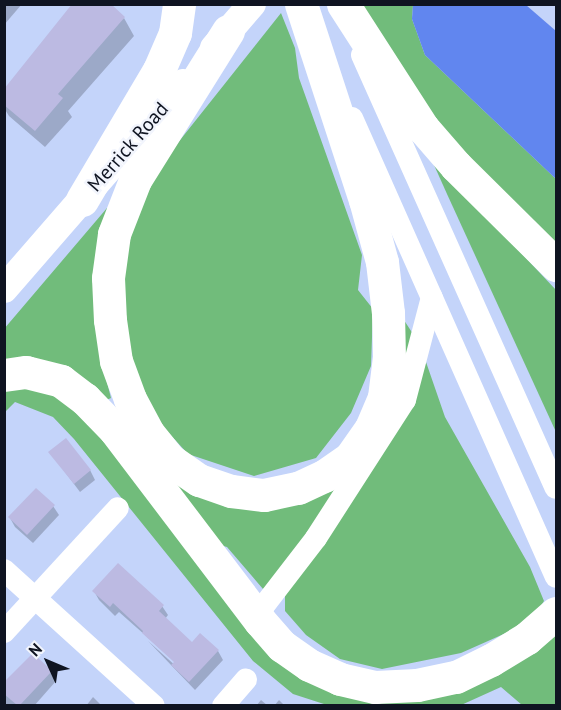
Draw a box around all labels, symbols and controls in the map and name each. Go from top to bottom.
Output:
street label: Merrick Road [82,97,174,197]
north arrow [18,632,78,692]
text: N [24,639,46,660]

